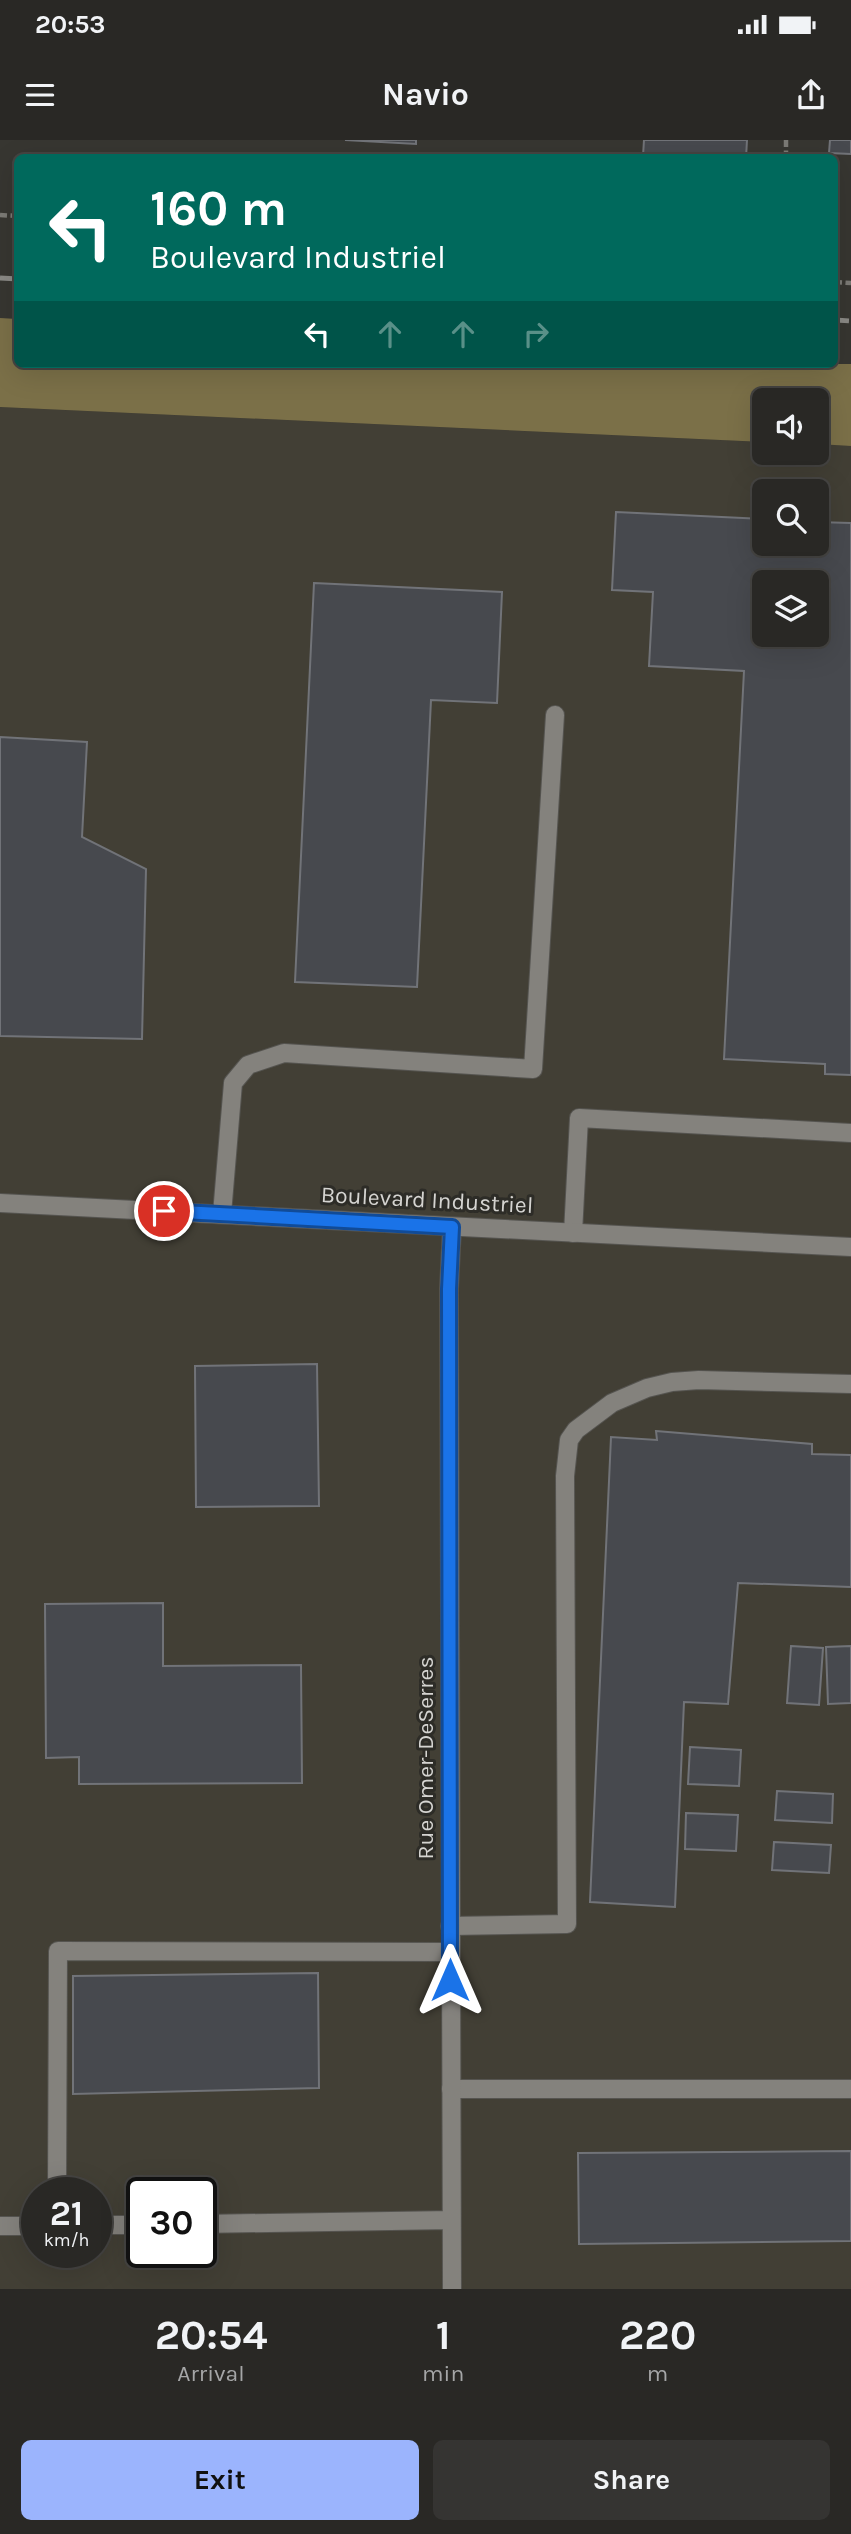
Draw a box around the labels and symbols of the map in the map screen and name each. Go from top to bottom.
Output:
pin [134,1181,194,1241]
street label: Boulevard Industriel [320,1181,534,1219]
street label: Rue Omer-DeSerres [412,1656,439,1860]
position arrow [413,1943,487,2017]
speed limit sign: 30 [126,2177,217,2268]

